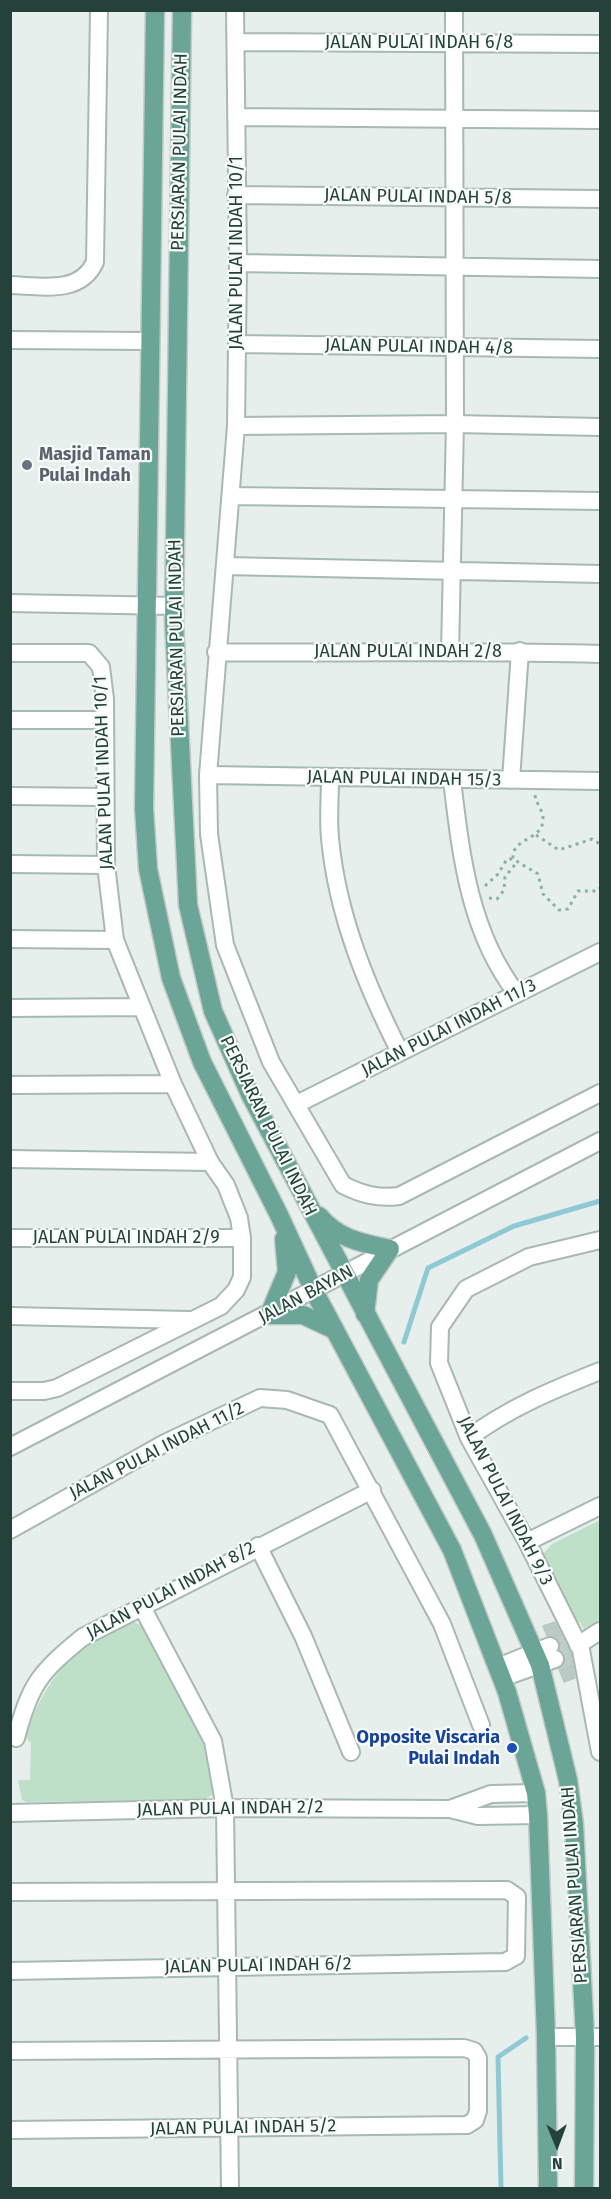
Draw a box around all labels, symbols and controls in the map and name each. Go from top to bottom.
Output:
street label: JALAN PULAI INDAH 6/8 [325,32,513,54]
street label: PERSIARAN PULAI INDAH [167,53,193,251]
street label: JALAN PULAI INDAH 10/1 [226,156,248,350]
street label: JALAN PULAI INDAH 5/8 [324,185,512,209]
street label: JALAN PULAI INDAH 4/8 [325,335,513,359]
place label: Masjid Taman Pulai Indah [39,444,151,486]
marker: Masjid Taman Pulai Indah [20,458,34,472]
street label: PERSIARAN PULAI INDAH [164,539,190,737]
street label: JALAN PULAI INDAH 2/8 [314,641,502,663]
street label: JALAN PULAI INDAH 10/1 [90,676,118,870]
street label: JALAN PULAI INDAH 15/3 [307,767,501,791]
street label: JALAN PULAI INDAH 11/3 [358,974,540,1082]
street label: PERSIARAN PULAI INDAH [215,1032,321,1220]
street label: JALAN PULAI INDAH 2/9 [32,1227,220,1249]
street label: JALAN BAYAN [255,1261,357,1329]
street label: JALAN PULAI INDAH 11/2 [66,1398,248,1504]
street label: JALAN PULAI INDAH 9/3 [453,1413,557,1589]
street label: JALAN PULAI INDAH 8/2 [83,1537,259,1645]
place label: Opposite Viscaria Pulai Indah [356,1727,500,1770]
marker: Opposite Viscaria Pulai Indah [505,1741,519,1755]
street label: PERSIARAN PULAI INDAH [557,1786,593,1984]
street label: JALAN PULAI INDAH 2/2 [136,1797,324,1821]
street label: JALAN PULAI INDAH 6/2 [164,1954,352,1978]
north arrow [527,2115,587,2175]
street label: JALAN PULAI INDAH 5/2 [150,2116,336,2140]
text: N [552,2154,563,2173]

